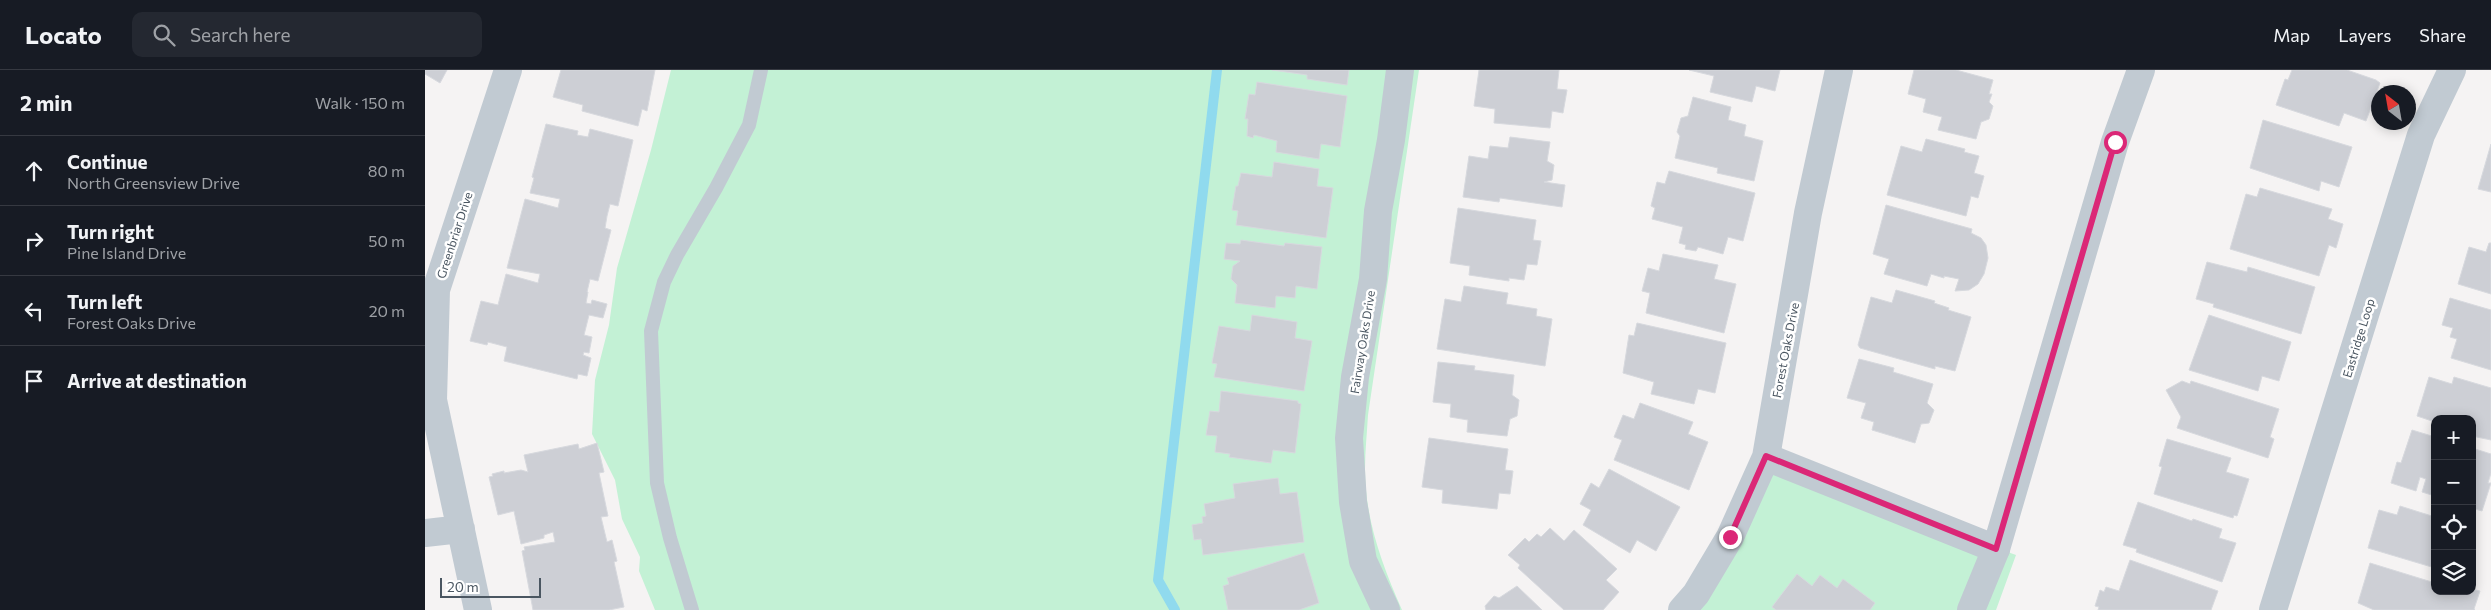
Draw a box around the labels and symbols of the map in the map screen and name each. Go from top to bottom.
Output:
north arrow [2371,85,2416,130]
route start [2104,131,2127,154]
street label: Greenbriar Drive [433,190,475,280]
street label: Fairway Oaks Drive [1347,289,1377,395]
street label: Eastridge Loop [2339,297,2377,379]
street label: Forest Oaks Drive [1769,301,1801,399]
route end [1719,526,1742,549]
scale bar [440,575,541,598]

